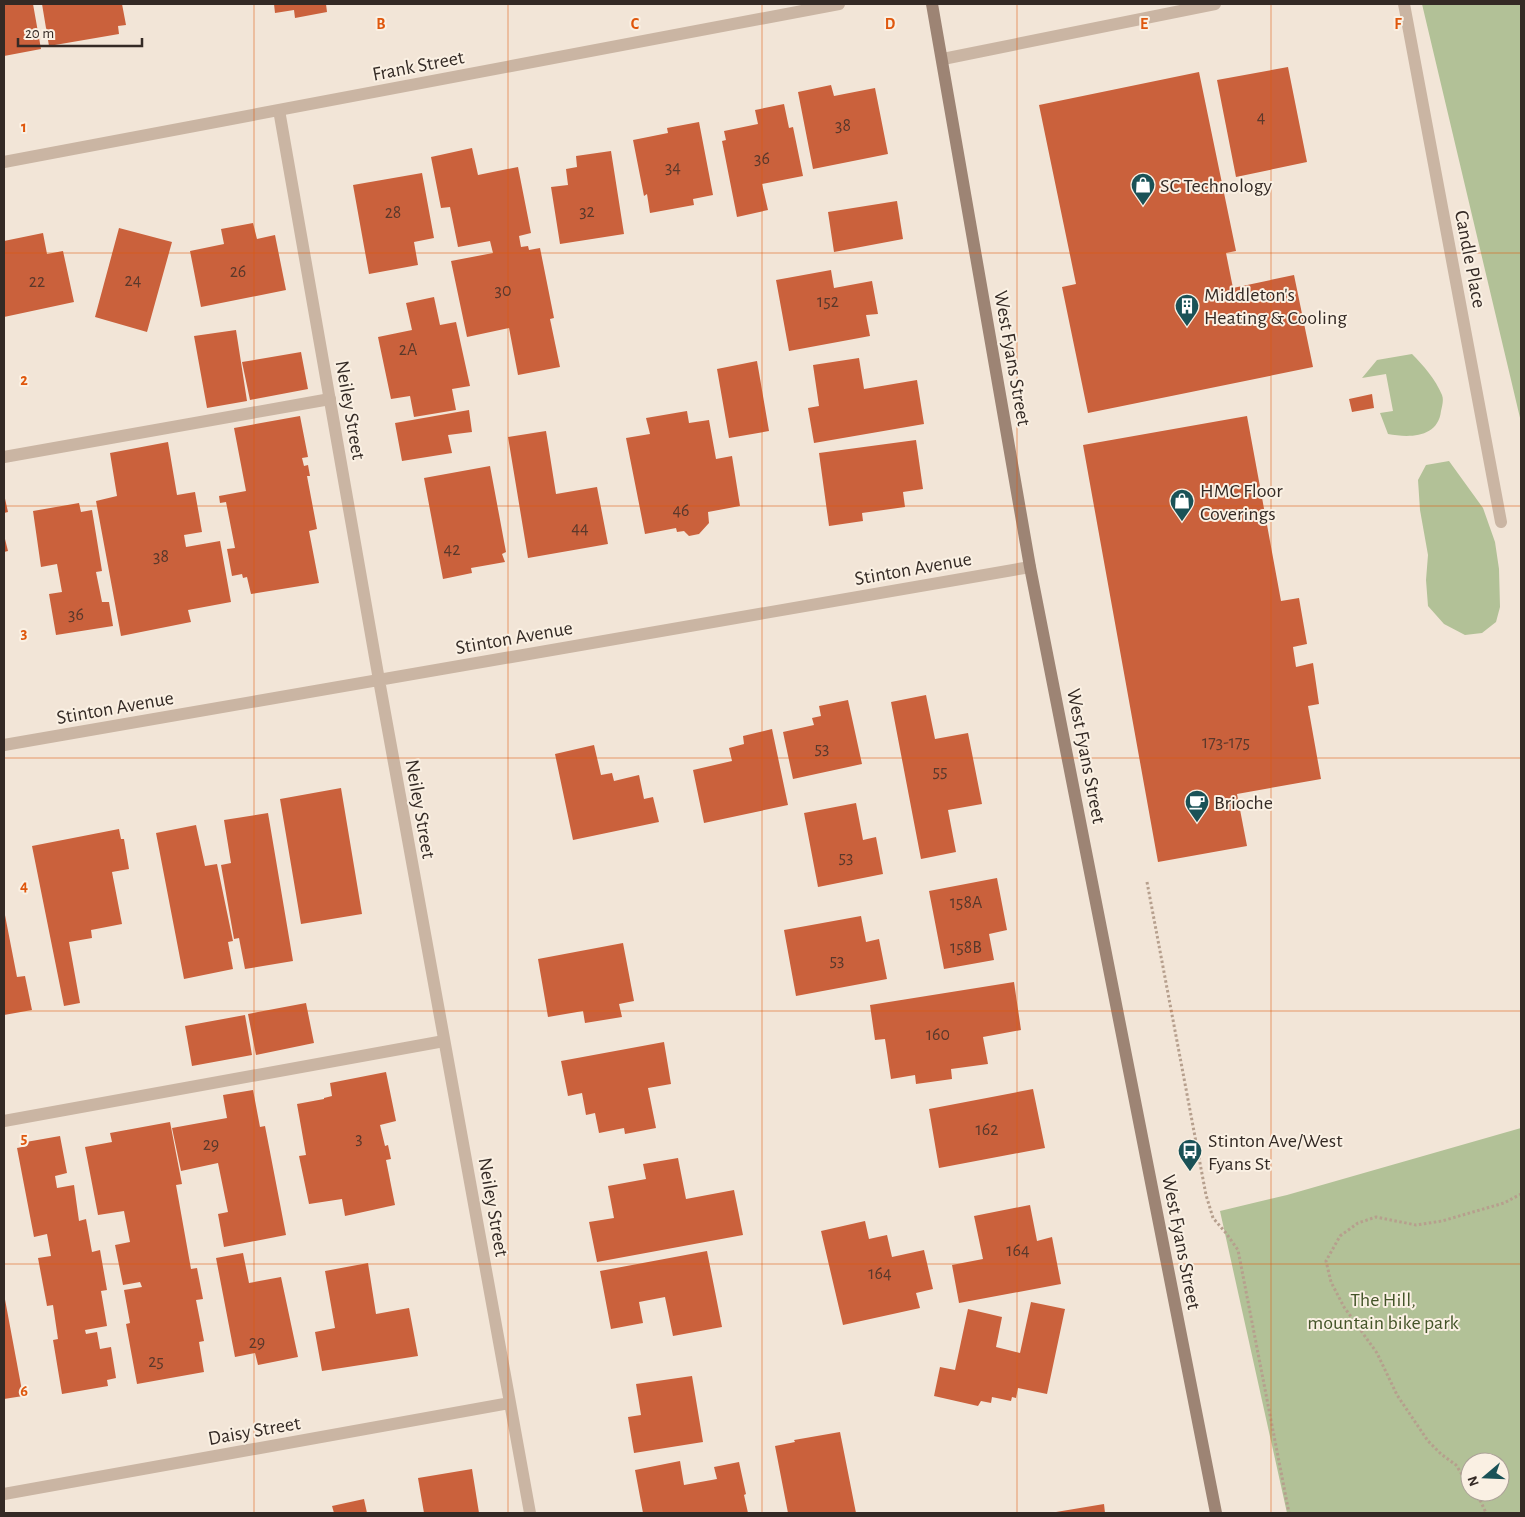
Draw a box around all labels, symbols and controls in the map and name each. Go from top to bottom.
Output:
scale bar [18,15,141,47]
text: B [376,16,386,32]
text: C [631,16,640,32]
text: D [885,16,896,32]
text: E [1140,16,1148,32]
text: F [1394,16,1402,32]
text: 20 m [25,26,54,41]
street label: Frank Street [371,47,466,85]
house number: 4 [1257,109,1266,127]
house number: 38 [835,117,851,135]
text: 1 [21,119,27,135]
house number: 36 [754,150,770,168]
house number: 34 [665,159,681,177]
shop icon: SC Technology [1130,172,1156,206]
place label: SC Technology [1160,176,1272,196]
house number: 32 [579,203,595,221]
house number: 28 [385,204,401,222]
street label: Candle Place [1451,209,1489,310]
house number: 26 [230,263,246,281]
house number: 24 [125,272,142,290]
house number: 22 [29,273,45,291]
house number: 30 [495,282,511,300]
place label: Middleton's Heating & Cooling [1204,285,1347,328]
street label: West Fyans Street [990,289,1034,428]
house number: 152 [817,293,839,311]
building icon: Middleton's Heating & Cooling [1174,293,1200,327]
house number: 2A [399,341,418,359]
street label: Neiley Street [331,359,369,462]
text: 2 [20,372,28,388]
place label: HMC Floor Coverings [1200,481,1283,524]
shop icon: HMC Floor Coverings [1169,488,1195,522]
house number: 46 [672,502,690,520]
house number: 44 [571,520,589,538]
house number: 42 [444,541,460,559]
house number: 38 [153,548,169,566]
street label: Stinton Avenue [853,549,973,589]
house number: 36 [68,606,84,624]
street label: Stinton Avenue [454,618,574,658]
text: 3 [21,625,28,641]
street label: West Fyans Street [1063,687,1109,826]
street label: Stinton Avenue [55,688,175,728]
house number: 173-175 [1202,734,1250,752]
house number: 53 [815,740,829,758]
street label: Neiley Street [401,758,439,861]
house number: 55 [932,763,948,781]
cafe icon: Brioche [1184,789,1210,823]
place label: Brioche [1214,793,1273,813]
house number: 53 [839,849,853,867]
text: 4 [20,878,28,894]
house number: 158A [950,894,983,912]
house number: 158B [950,939,982,957]
house number: 53 [830,952,844,970]
house number: 160 [926,1026,950,1044]
house number: 162 [976,1121,998,1139]
text: 5 [21,1130,28,1146]
house number: 3 [355,1130,363,1148]
place label: Stinton Ave/West Fyans St [1208,1131,1343,1174]
house number: 29 [203,1136,219,1154]
bus stop icon: Stinton Ave/West Fyans St [1177,1138,1203,1172]
street label: Neiley Street [474,1156,512,1259]
street label: West Fyans Street [1158,1173,1204,1312]
house number: 164 [1006,1242,1030,1260]
house number: 164 [868,1265,892,1283]
park label: The Hill, mountain bike park [1307,1290,1459,1333]
house number: 29 [249,1334,265,1352]
house number: 25 [148,1353,164,1371]
text: 6 [20,1383,28,1399]
street label: Daisy Street [206,1413,302,1449]
north arrow [1460,1452,1510,1502]
text: N [1465,1474,1482,1488]

